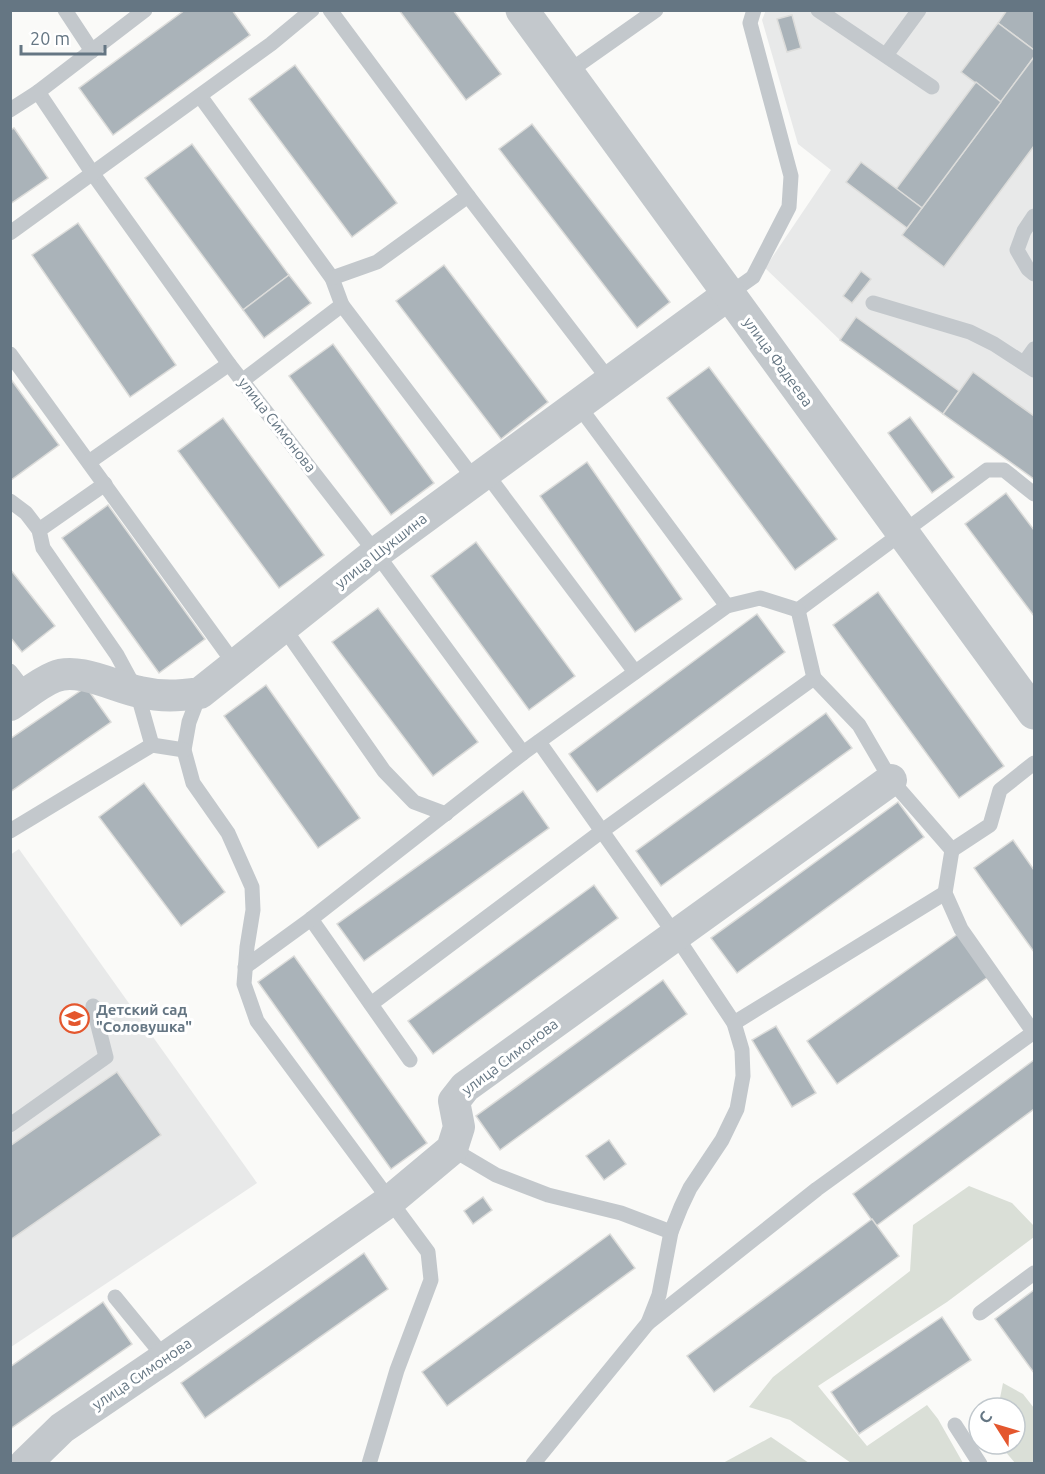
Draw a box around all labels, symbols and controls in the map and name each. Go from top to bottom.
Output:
scale bar [21,18,105,56]
text: 20 m [30,28,70,48]
street label: улица Фадеева [740,314,817,410]
street label: улица Симонова [235,374,320,476]
street label: улица Шукшина [332,510,430,592]
place label: Детский сад "Соловушка" [96,1001,192,1035]
school or university icon: Детский сад "Соловушка" [59,1003,91,1035]
street label: улица Симонова [458,1015,561,1098]
street label: улица Симонова [89,1334,194,1413]
north arrow [967,1396,1027,1456]
text: С [975,1407,995,1426]

